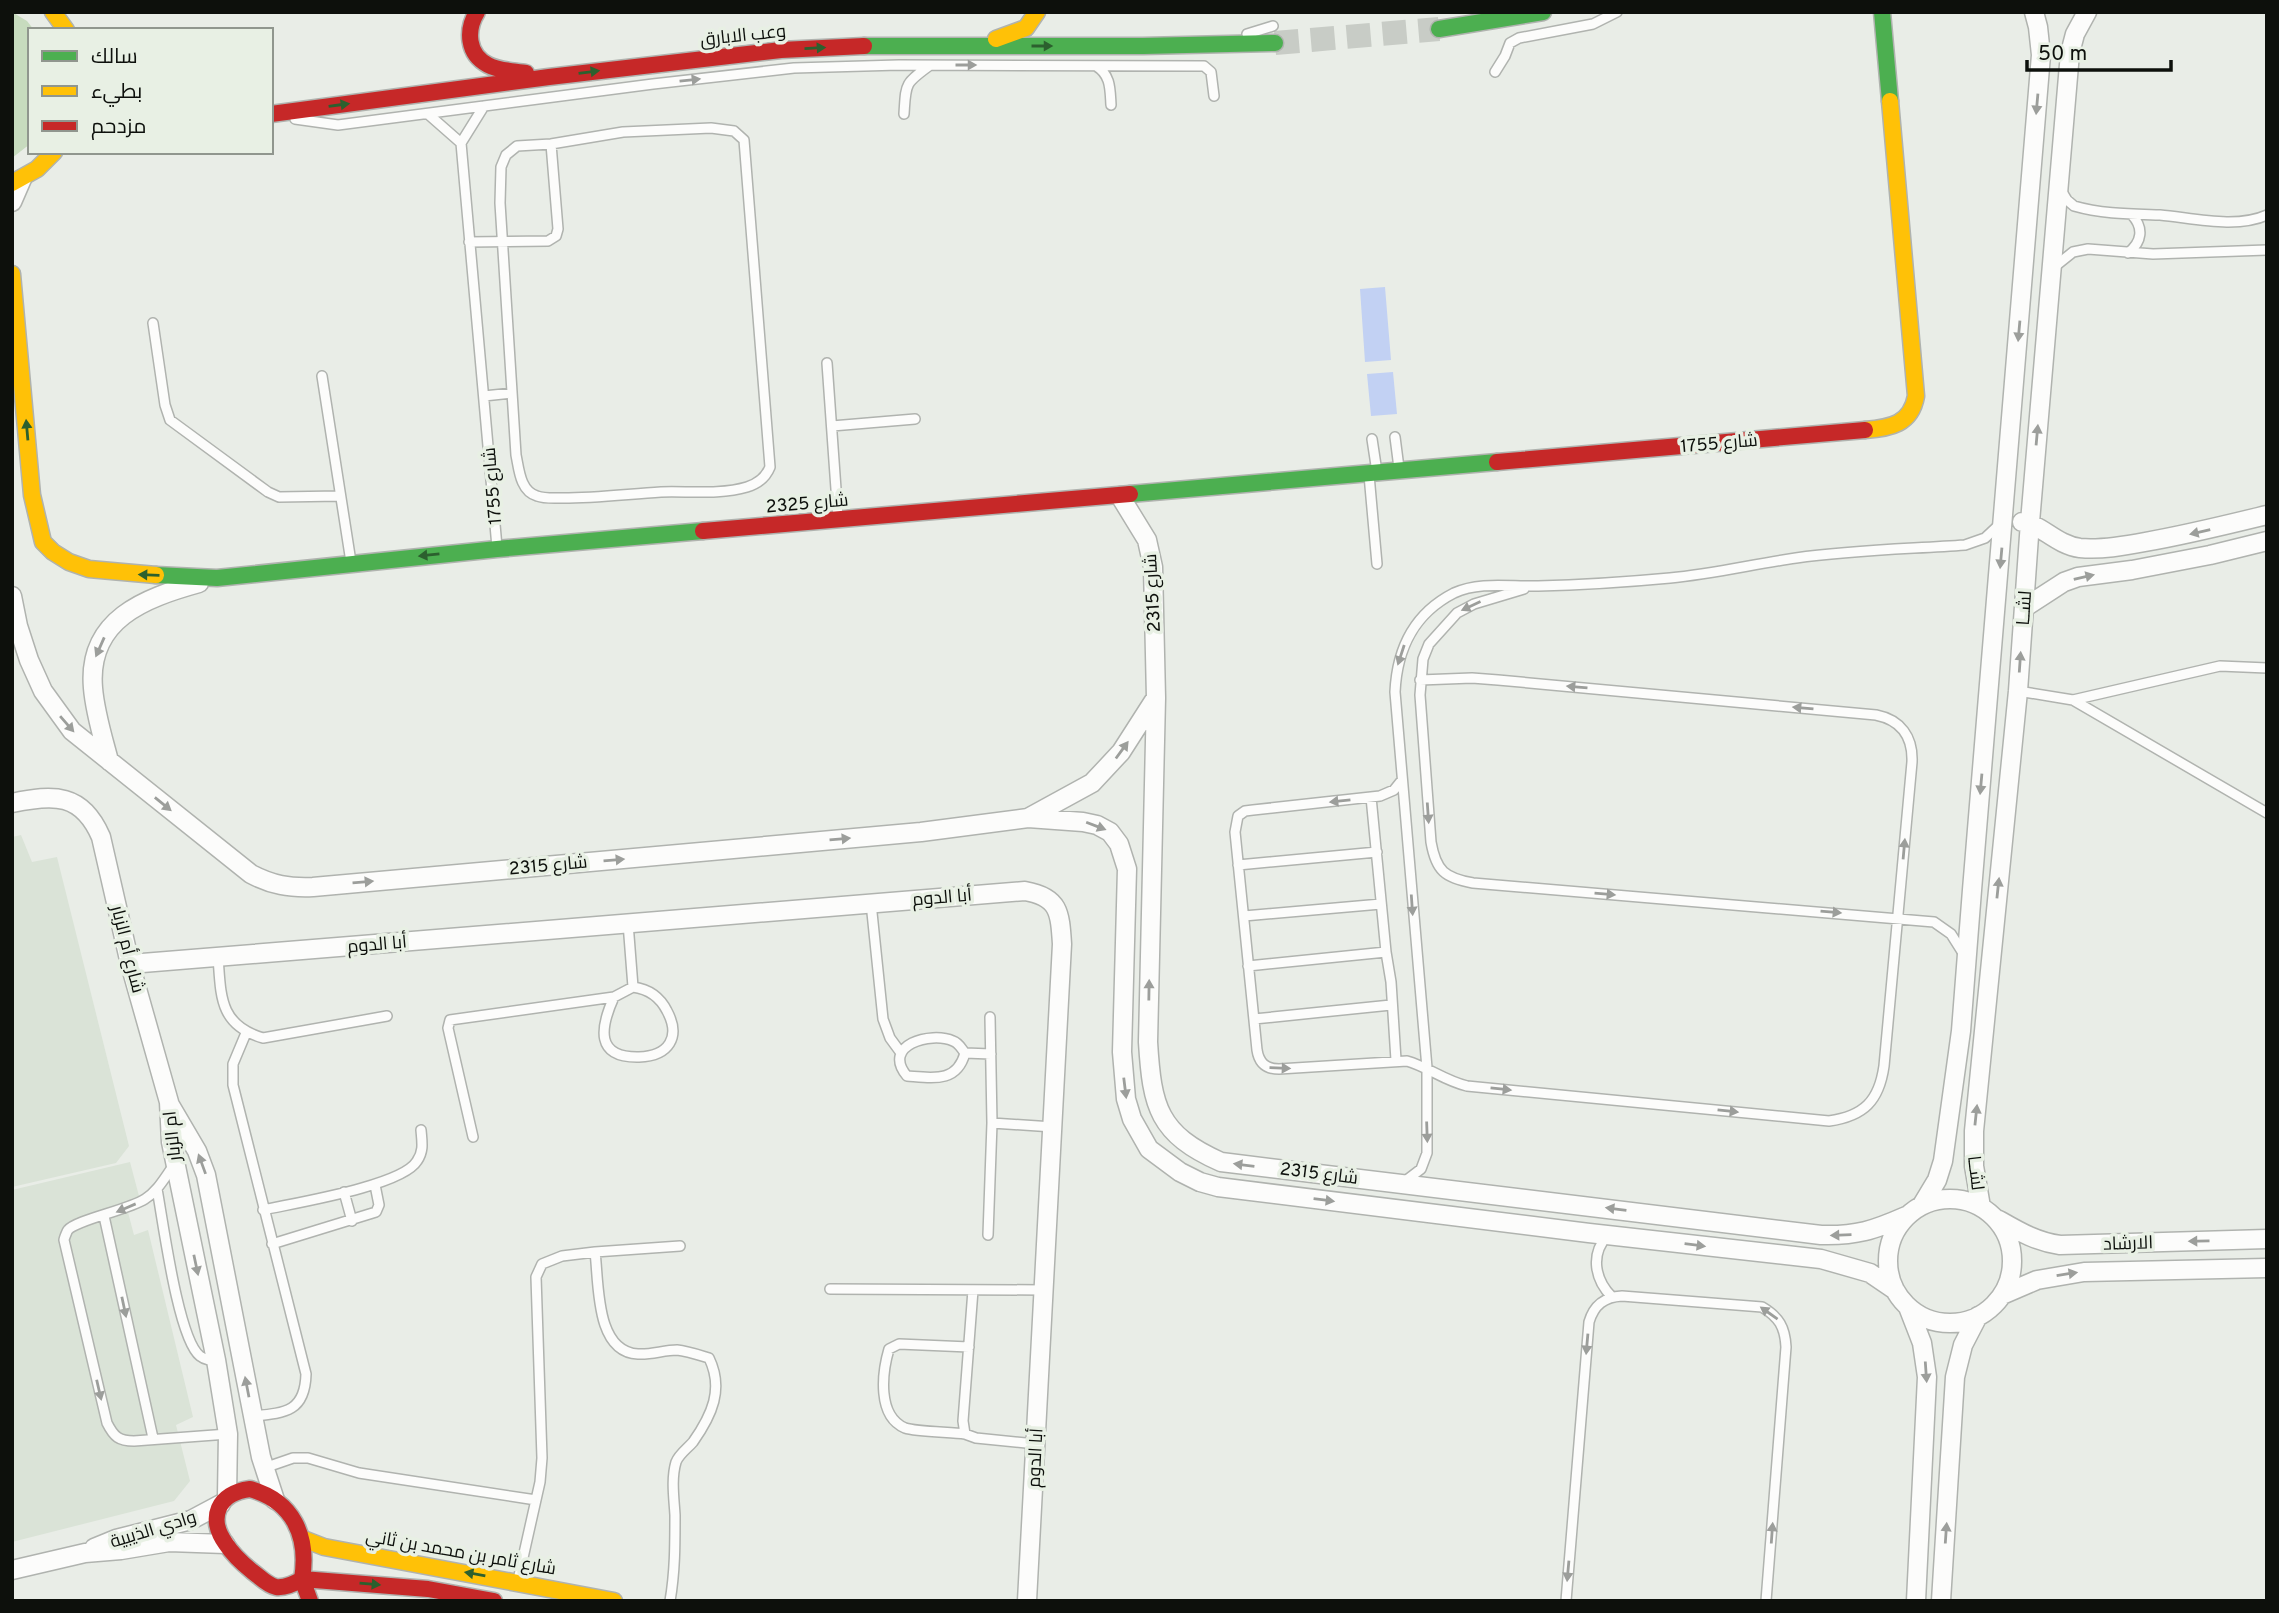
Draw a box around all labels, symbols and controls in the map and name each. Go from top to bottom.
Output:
street label: وعب الابارق [699,21,787,52]
legend [28,28,273,154]
scale bar [2027,28,2170,72]
one-way arrow [1032,40,1054,52]
text: 50 m [2038,41,2087,68]
one-way arrow [804,42,826,53]
text: سالك [91,44,138,71]
one-way arrow [955,59,977,71]
one-way arrow [578,66,600,77]
one-way arrow [679,74,701,85]
text: بطيء [91,79,142,107]
one-way arrow [2031,93,2042,115]
one-way arrow [328,99,350,110]
text: مزدحم [91,114,146,141]
one-way arrow [2013,320,2024,342]
one-way arrow [21,419,32,441]
one-way arrow [2032,424,2043,446]
street label: شارع 1755 [1680,430,1759,459]
street label: شارع 1755 [479,446,508,525]
street label: شارع 2325 [765,489,849,520]
one-way arrow [2189,526,2211,537]
one-way arrow [1995,547,2006,569]
one-way arrow [418,550,440,561]
street label: شارع 2315 [1140,553,1167,633]
one-way arrow [137,569,159,580]
one-way arrow [2073,571,2095,582]
street label: لشــا [2013,590,2038,626]
one-way arrow [1461,601,1481,612]
one-way arrow [95,637,106,658]
one-way arrow [1395,644,1406,665]
one-way arrow [2015,651,2026,673]
one-way arrow [1566,681,1588,692]
one-way arrow [1792,702,1814,713]
one-way arrow [59,715,75,733]
one-way arrow [1114,741,1128,759]
one-way arrow [1975,773,1986,795]
one-way arrow [1329,795,1351,806]
one-way arrow [154,796,171,811]
one-way arrow [1423,802,1434,824]
one-way arrow [1085,821,1106,832]
one-way arrow [829,833,851,844]
one-way arrow [1899,838,1910,860]
street label: شارع 2315 [508,852,588,881]
one-way arrow [603,854,625,865]
one-way arrow [352,876,374,887]
one-way arrow [1993,877,2004,899]
street label: أبا الدوم [911,883,973,913]
one-way arrow [1594,889,1616,900]
one-way arrow [1407,894,1418,916]
street label: شارع أم الزبار [104,902,149,996]
one-way arrow [1821,907,1843,918]
street label: أبا الدوم [346,930,408,960]
one-way arrow [1143,979,1155,1001]
one-way arrow [1269,1062,1291,1073]
one-way arrow [1119,1078,1130,1100]
one-way arrow [1490,1084,1512,1095]
one-way arrow [1970,1104,1981,1126]
one-way arrow [1717,1106,1739,1117]
street label: ام الزبار [159,1110,188,1163]
one-way arrow [1422,1121,1433,1143]
one-way arrow [196,1153,207,1174]
street label: لشــا [1961,1155,1988,1192]
street label: شارع 2315 [1278,1158,1359,1191]
one-way arrow [1233,1159,1255,1170]
one-way arrow [1313,1195,1335,1206]
one-way arrow [116,1202,136,1214]
one-way arrow [1604,1204,1626,1215]
one-way arrow [1830,1229,1852,1240]
street label: الارشاد [2103,1232,2153,1257]
one-way arrow [2187,1235,2209,1247]
one-way arrow [1684,1240,1706,1251]
one-way arrow [190,1254,201,1276]
one-way arrow [2056,1268,2078,1279]
one-way arrow [118,1296,129,1318]
one-way arrow [1760,1306,1778,1320]
one-way arrow [1581,1333,1592,1355]
one-way arrow [1921,1361,1932,1383]
one-way arrow [241,1376,252,1398]
one-way arrow [94,1379,105,1401]
street label: أبا الدوم [1022,1427,1050,1488]
street label: وادي الذيبية [108,1506,200,1555]
one-way arrow [1767,1521,1778,1543]
one-way arrow [1941,1521,1952,1543]
street label: شارع ثامر بن محمد بن ثاني [364,1525,558,1583]
one-way arrow [1562,1560,1573,1582]
one-way arrow [464,1569,486,1580]
one-way arrow [359,1579,381,1590]

